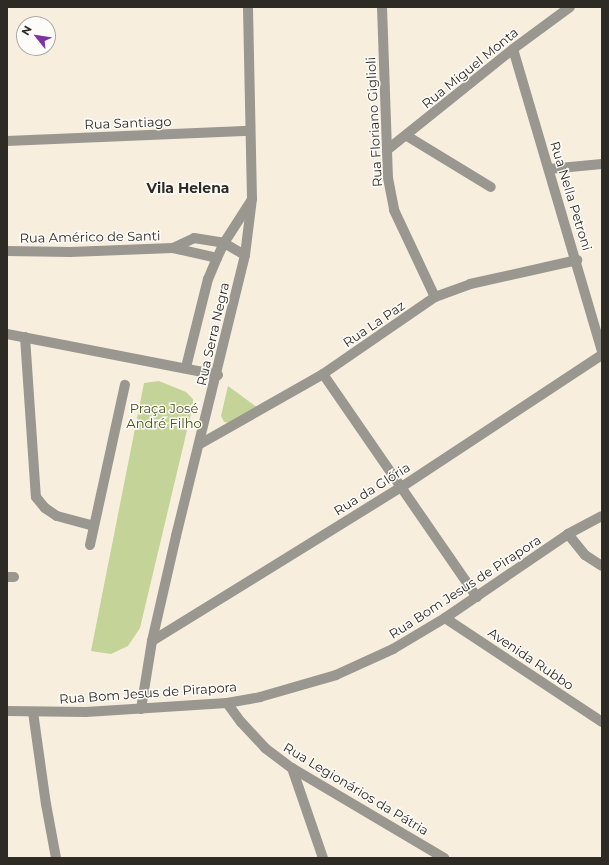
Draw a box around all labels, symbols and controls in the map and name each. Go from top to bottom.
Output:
north arrow [16,16,56,56]
text: N [18,23,35,38]
street label: Rua Miguel Monta [419,24,521,112]
street label: Rua Floriano Giglioli [363,57,385,187]
street label: Rua Santiago [84,114,172,132]
street label: Rua Nella Petroni [547,139,595,253]
district label: Vila Helena [147,180,229,196]
street label: Rua Américo de Santi [19,228,161,246]
street label: Rua Serra Negra [194,281,232,387]
street label: Rua La Paz [340,298,408,350]
park label: Praça José André Filho [126,401,202,432]
street label: Rua da Glória [331,459,413,519]
street label: Rua Bom Jesus de Pirapora [386,532,544,642]
street label: Avenida Rubbo [485,625,577,693]
street label: Rua Bom Jesus de Pirapora [59,679,237,707]
street label: Rua Legionários da Pátria [281,739,431,839]

